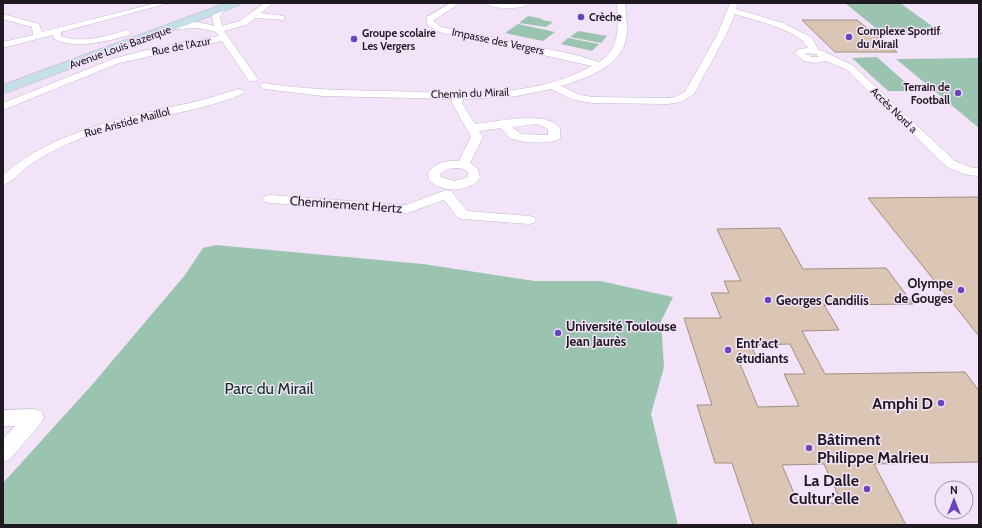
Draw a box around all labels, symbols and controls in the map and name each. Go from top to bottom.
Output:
place label: Crèche [589,10,622,24]
marker: Crèche [576,12,586,22]
street label: Avenue Louis Bazerque [67,22,173,72]
street label: Impasse des Vergers [451,24,546,58]
place label: Complexe Sportif du Mirail [857,24,940,51]
place label: Groupe scolaire Les Vergers [362,26,436,53]
marker: Complexe Sportif du Mirail [844,32,854,42]
street label: Rue de l'Azur [150,33,212,59]
marker: Groupe scolaire Les Vergers [349,34,359,44]
place label: Terrain de Football [903,80,950,107]
street label: Accès Nord a [868,84,921,136]
street label: Chemin du Mirail [431,85,510,101]
marker: Terrain de Football [953,88,963,98]
street label: Rue Aristide Maillol [83,104,172,140]
street label: Cheminement Hertz [289,192,403,216]
place label: Olympe de Gouges [894,275,953,306]
marker: Olympe de Gouges [956,285,966,295]
place label: Georges Candilis [776,292,869,308]
marker: Georges Candilis [763,295,773,305]
place label: Université Toulouse Jean Jaurès [565,318,677,349]
marker: Université Toulouse Jean Jaurès [553,328,563,338]
place label: Entr'act étudiants [736,335,789,366]
marker: Entr'act étudiants [723,345,733,355]
park label: Parc du Mirail [224,379,314,398]
place label: Amphi D [872,394,933,413]
marker: Amphi D [936,398,946,408]
place label: Bâtiment Philippe Malrieu [817,430,929,467]
marker: Bâtiment Philippe Malrieu [804,443,814,453]
place label: La Dalle Cultur’elle [789,471,859,508]
north arrow [934,480,974,520]
text: N [950,483,958,497]
marker: La Dalle Cultur’elle [862,484,872,494]

